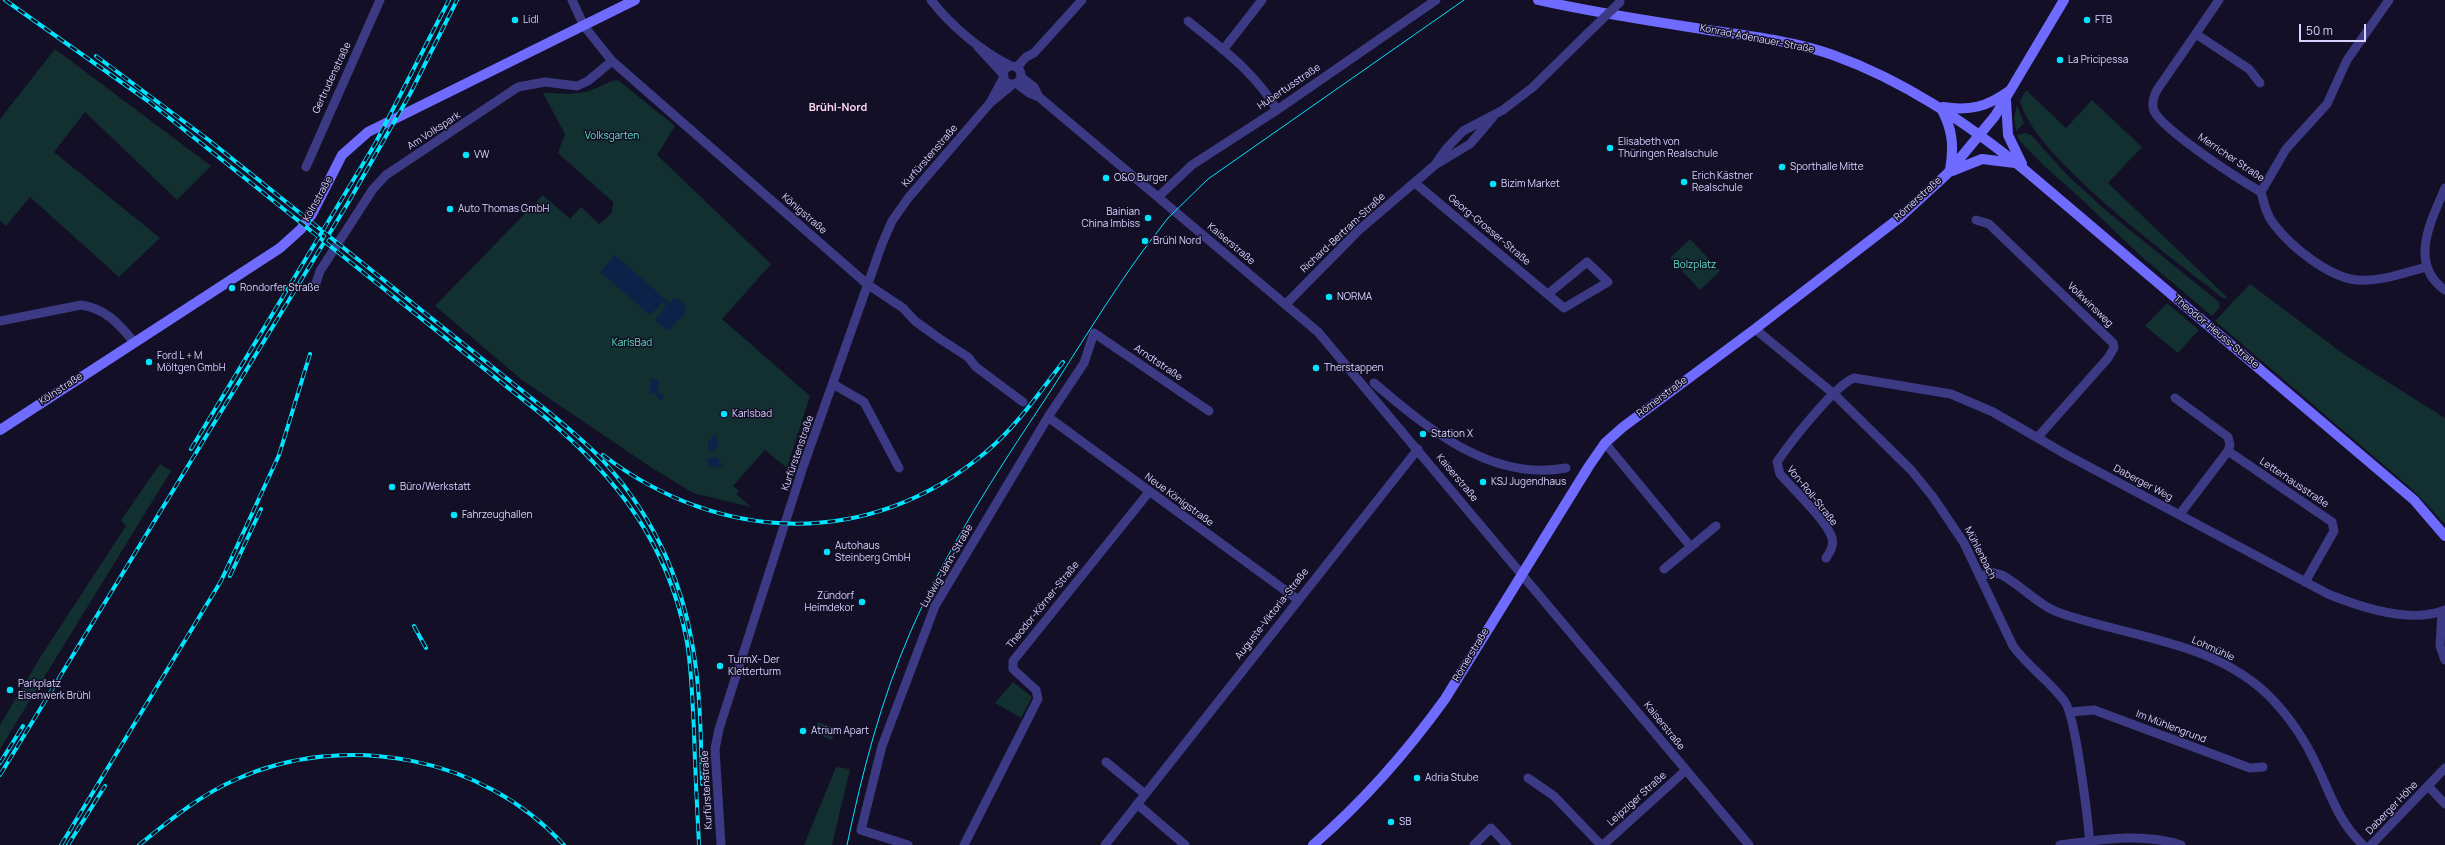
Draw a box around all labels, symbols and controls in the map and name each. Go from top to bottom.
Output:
place label: Lidl [523,14,539,26]
place label: FTB [2095,14,2112,26]
marker: Lidl [510,15,520,25]
marker: FTB [2082,15,2092,25]
scale bar [2301,16,2368,42]
street label: Konrad-Adenauer-Straße [1699,22,1815,56]
text: 50 m [2306,22,2333,39]
street label: Gertrudenstraße [310,40,354,116]
place label: La Pricipessa [2068,54,2128,66]
marker: La Pricipessa [2055,55,2065,65]
street label: Hubertusstraße [1255,62,1323,112]
district label: Brühl-Nord [809,101,867,115]
street label: Am Volkspark [405,109,463,153]
street label: Kurfürstenstraße [900,122,960,190]
park label: Volksgarten [585,130,639,142]
street label: Merricher Straße [2195,131,2267,185]
place label: Elisabeth von Thüringen Realschule [1618,136,1718,160]
marker: Elisabeth von Thüringen Realschule [1605,143,1615,153]
place label: VW [474,149,489,161]
marker: VW [461,150,471,160]
place label: Sporthalle Mitte [1790,161,1864,173]
marker: Sporthalle Mitte [1777,162,1787,172]
place label: Erich Kästner Realschule [1692,170,1753,194]
place label: O&O Burger [1114,172,1168,184]
marker: O&O Burger [1101,173,1111,183]
street label: Kölnstraße [301,174,335,224]
street label: Römerstraße [1892,174,1944,224]
marker: Erich Kästner Realschule [1679,177,1689,187]
place label: Bizim Market [1501,178,1560,190]
marker: Bizim Market [1488,179,1498,189]
street label: Königstraße [779,191,829,237]
street label: Richard-Bertram-Straße [1298,191,1388,275]
street label: Georg-Grosser-Straße [1445,192,1533,268]
place label: Auto Thomas GmbH [458,203,549,215]
marker: Auto Thomas GmbH [445,204,455,214]
place label: Bainian China Imbiss [1082,206,1140,230]
marker: Bainian China Imbiss [1143,213,1153,223]
street label: Kaiserstraße [1205,221,1257,267]
place label: Brühl Nord [1153,235,1201,247]
marker: Brühl Nord [1140,236,1150,246]
park label: Bolzplatz [1674,259,1716,271]
street label: Volkwinsweg [2065,280,2115,330]
place label: Rondorfer Straße [240,282,319,294]
marker: Rondorfer Straße [227,283,237,293]
place label: NORMA [1337,291,1372,303]
marker: NORMA [1324,292,1334,302]
street label: Theodor-Heuss-Straße [2171,293,2261,371]
park label: KarlsBad [612,337,652,349]
street label: Arndtstraße [1132,342,1184,384]
place label: Ford L + M Möltgen GmbH [157,350,226,374]
marker: Ford L + M Möltgen GmbH [144,357,154,367]
place label: Therstappen [1324,362,1383,374]
marker: Therstappen [1311,363,1321,373]
street label: Kölnstraße [37,370,85,408]
street label: Römerstraße [1634,374,1690,420]
place label: Karlsbad [732,408,772,420]
marker: Karlsbad [719,409,729,419]
street label: Kurfürstenstraße [780,414,816,492]
place label: Station X [1431,428,1473,440]
marker: Station X [1418,429,1428,439]
street label: Kaiserstraße [1434,452,1480,504]
street label: Letterhausstraße [2257,456,2331,510]
street label: Daberger Weg [2111,462,2175,504]
street label: Von-Roll-Straße [1784,464,1840,528]
street label: Neue Königstraße [1142,471,1216,529]
place label: KSJ Jugendhaus [1491,476,1566,488]
marker: KSJ Jugendhaus [1478,477,1488,487]
place label: Büro/Werkstatt [400,481,471,493]
marker: Büro/Werkstatt [387,482,397,492]
place label: Fahrzeughallen [462,509,532,521]
marker: Fahrzeughallen [449,510,459,520]
street label: Ludwig-Jahn-Straße [918,522,976,610]
street label: Mühlenbach [1962,525,1998,581]
place label: Autohaus Steinberg GmbH [835,540,910,564]
marker: Autohaus Steinberg GmbH [822,547,832,557]
street label: Theodor-Körner-Straße [1004,559,1082,651]
street label: Auguste-Viktoria-Straße [1233,566,1311,662]
place label: Zündorf Heimdekor [804,590,854,614]
marker: Zündorf Heimdekor [857,597,867,607]
street label: Römerstraße [1450,626,1492,684]
street label: Lohmühle [2190,634,2236,664]
place label: TurmX- Der Kletterturm [728,654,781,678]
marker: TurmX- Der Kletterturm [715,661,725,671]
place label: Parkplatz Eisenwerk Brühl [18,678,91,702]
marker: Parkplatz Eisenwerk Brühl [5,685,15,695]
street label: Kaiserstraße [1641,700,1687,752]
street label: Im Mühlengrund [2134,708,2208,746]
place label: Atrium Apart [811,725,869,737]
marker: Atrium Apart [798,726,808,736]
street label: Kurfürstenstraße [699,750,715,830]
street label: Leipziger Straße [1605,769,1669,829]
place label: Adria Stube [1425,772,1479,784]
marker: Adria Stube [1412,773,1422,783]
street label: Daberger Höhe [2364,779,2420,837]
place label: SB [1399,816,1411,828]
marker: SB [1386,817,1396,827]

